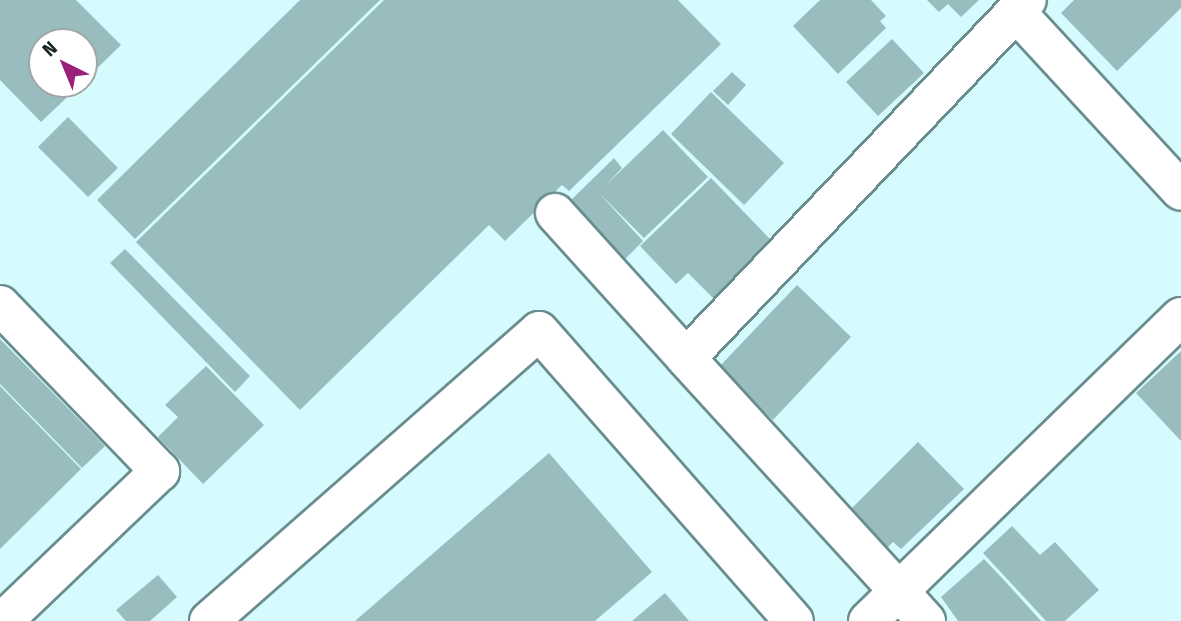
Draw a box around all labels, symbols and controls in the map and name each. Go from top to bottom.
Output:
north arrow [28,28,98,98]
text: N [38,36,62,61]

